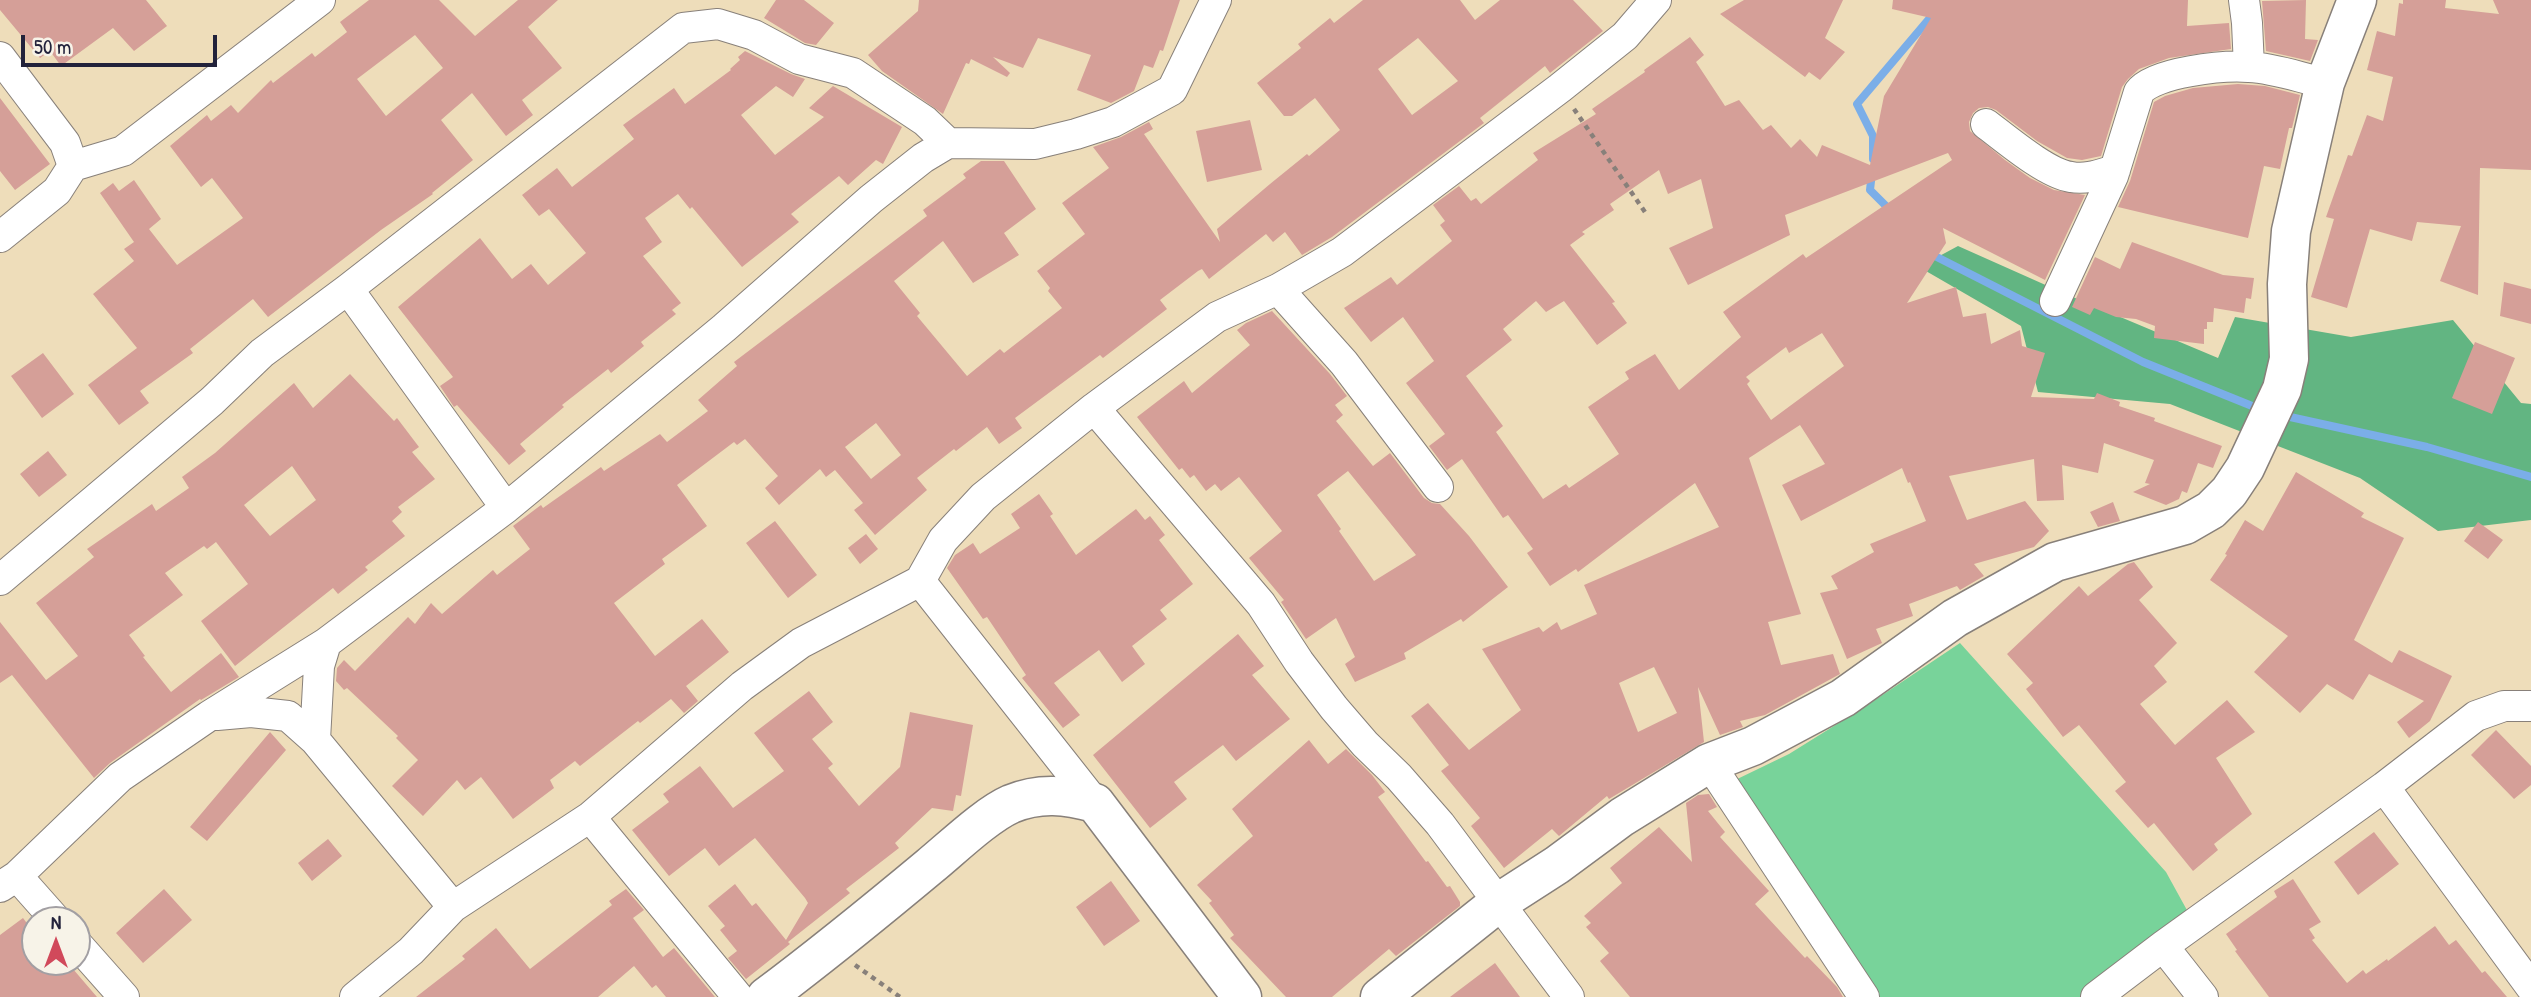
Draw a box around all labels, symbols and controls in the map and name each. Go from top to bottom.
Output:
scale bar [24,21,220,65]
text: 50 m [34,32,71,61]
north arrow [21,906,91,976]
text: N [51,909,61,935]

